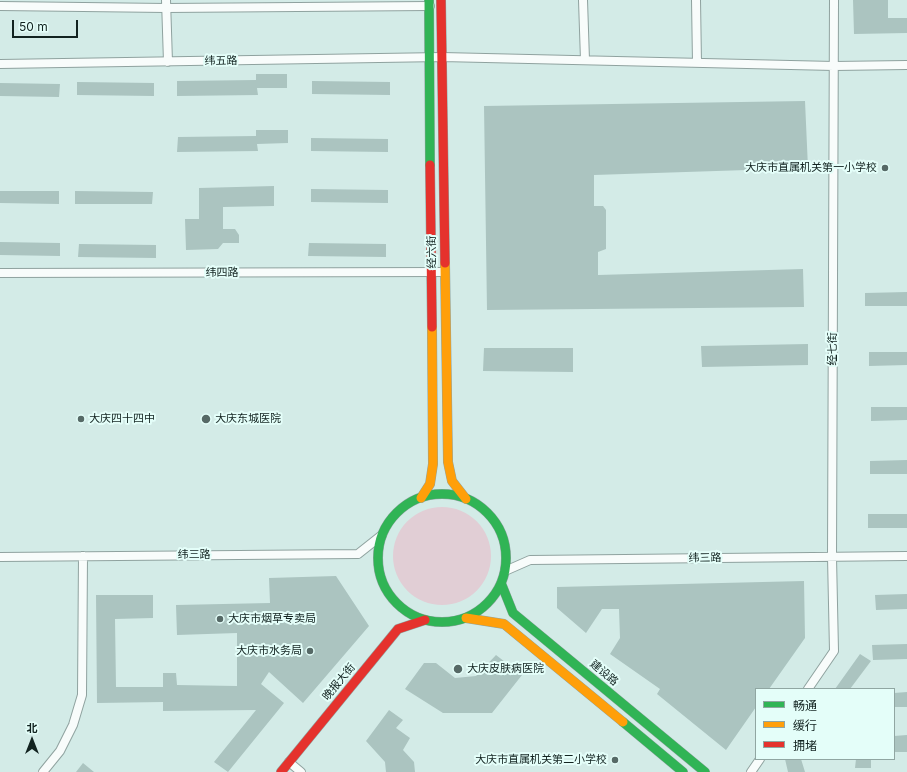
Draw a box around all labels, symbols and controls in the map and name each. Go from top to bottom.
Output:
scale bar [14,12,80,38]
text: 50 m [19,19,48,34]
street label: 纬五路 [204,54,238,68]
place label: 大庆市直属机关第一小学校 [745,161,877,175]
marker: 大庆市直属机关第一小学校 [880,163,890,173]
street label: 经六街 [425,235,439,269]
street label: 纬四路 [206,266,238,280]
street label: 经七街 [826,333,840,365]
place label: 大庆四十四中 [89,412,155,426]
place label: 大庆东城医院 [215,412,281,426]
marker: 大庆东城医院 [200,413,212,425]
marker: 大庆四十四中 [76,414,86,424]
street label: 纬三路 [178,548,210,562]
street label: 纬三路 [688,551,722,565]
place label: 大庆市烟草专卖局 [228,612,316,626]
marker: 大庆市烟草专卖局 [215,614,225,624]
place label: 大庆市水务局 [236,644,302,658]
marker: 大庆市水务局 [305,646,315,656]
street label: 建设路 [587,657,621,689]
street label: 晚报大街 [320,661,358,703]
place label: 大庆皮肤病医院 [467,662,544,676]
marker: 大庆皮肤病医院 [452,663,464,675]
legend [755,688,895,760]
text: 畅通 [793,698,817,713]
text: 缓行 [793,718,817,733]
north arrow [12,720,52,760]
text: 北 [27,721,38,735]
text: 拥堵 [793,738,817,753]
place label: 大庆市直属机关第二小学校 [475,753,607,767]
marker: 大庆市直属机关第二小学校 [610,755,620,765]

